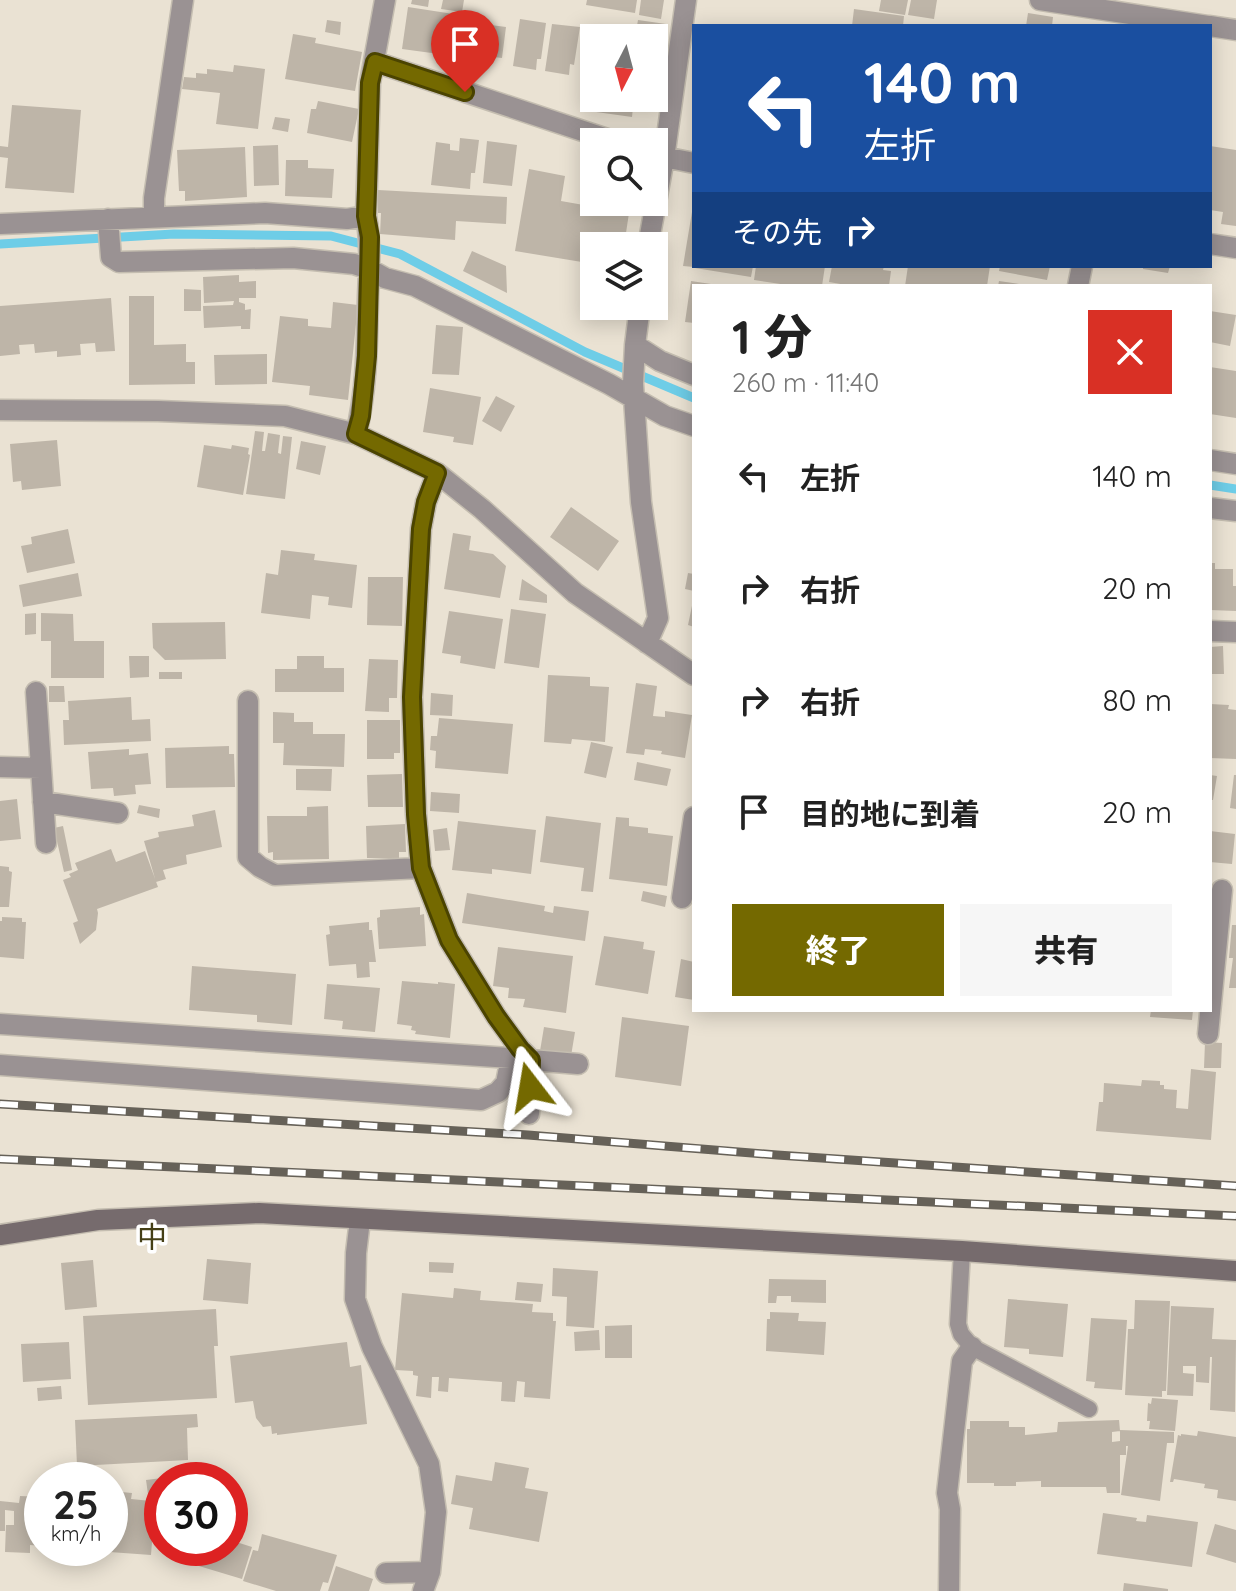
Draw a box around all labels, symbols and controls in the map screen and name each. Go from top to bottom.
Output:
pin [431,10,499,92]
icon: arrive [443,22,487,66]
north arrow [580,24,668,112]
map controls [580,24,668,320]
text: 140 m [864,47,1020,117]
icon: left [732,56,836,160]
text: 左折 [864,122,936,167]
button: search [580,128,668,216]
icon: right [838,208,882,252]
text: その先 [732,213,822,251]
button: layers [580,232,668,320]
text: 1 分 [732,306,812,366]
button: close [1088,310,1172,394]
text: 260 m · 11:40 [732,366,879,399]
icon: left [732,454,776,498]
text: 140 m [1092,457,1172,495]
text: 左折 [800,459,860,497]
icon: right [732,566,776,610]
text: 20 m [1102,569,1172,607]
text: 右折 [800,571,860,609]
icon: right [732,678,776,722]
text: 80 m [1102,681,1172,719]
text: 右折 [800,683,860,721]
icon: arrive [732,790,776,834]
text: 20 m [1102,793,1172,831]
text: 目的地に到着 [800,795,980,833]
button: 終了 [732,904,944,996]
button: 共有 [960,904,1172,996]
position arrow [488,1045,572,1129]
district label: 中 [137,1218,167,1256]
speed limit sign: 30 [144,1462,248,1566]
text: 25 [53,1479,99,1529]
text: km/h [51,1521,101,1546]

